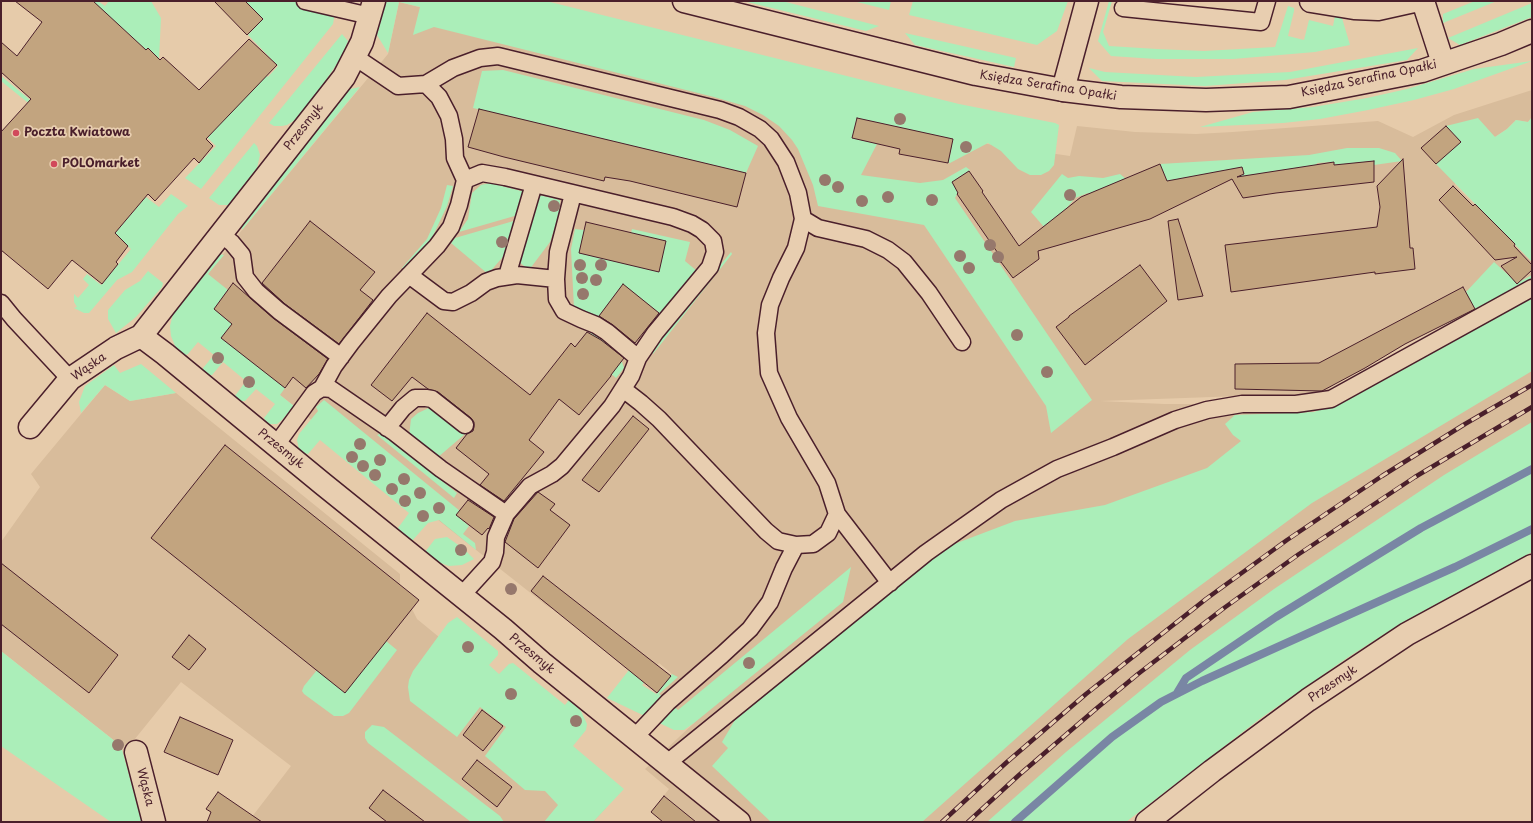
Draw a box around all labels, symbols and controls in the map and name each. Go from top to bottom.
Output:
street label: Księdza Serafina Opałki [1300,58,1438,100]
street label: Księdza Serafina Opałki [979,68,1117,104]
street label: Przesmyk [281,101,327,153]
place label: Poczta Kwiatowa [24,126,130,140]
marker: Poczta Kwiatowa [11,128,21,138]
place label: POLOmarket [62,157,140,171]
marker: POLOmarket [49,159,59,169]
street label: Wąska [69,350,109,384]
street label: Przesmyk [255,426,307,472]
street label: Przesmyk [506,631,558,677]
street label: Przesmyk [1306,662,1360,706]
street label: Wąska [133,766,157,808]

